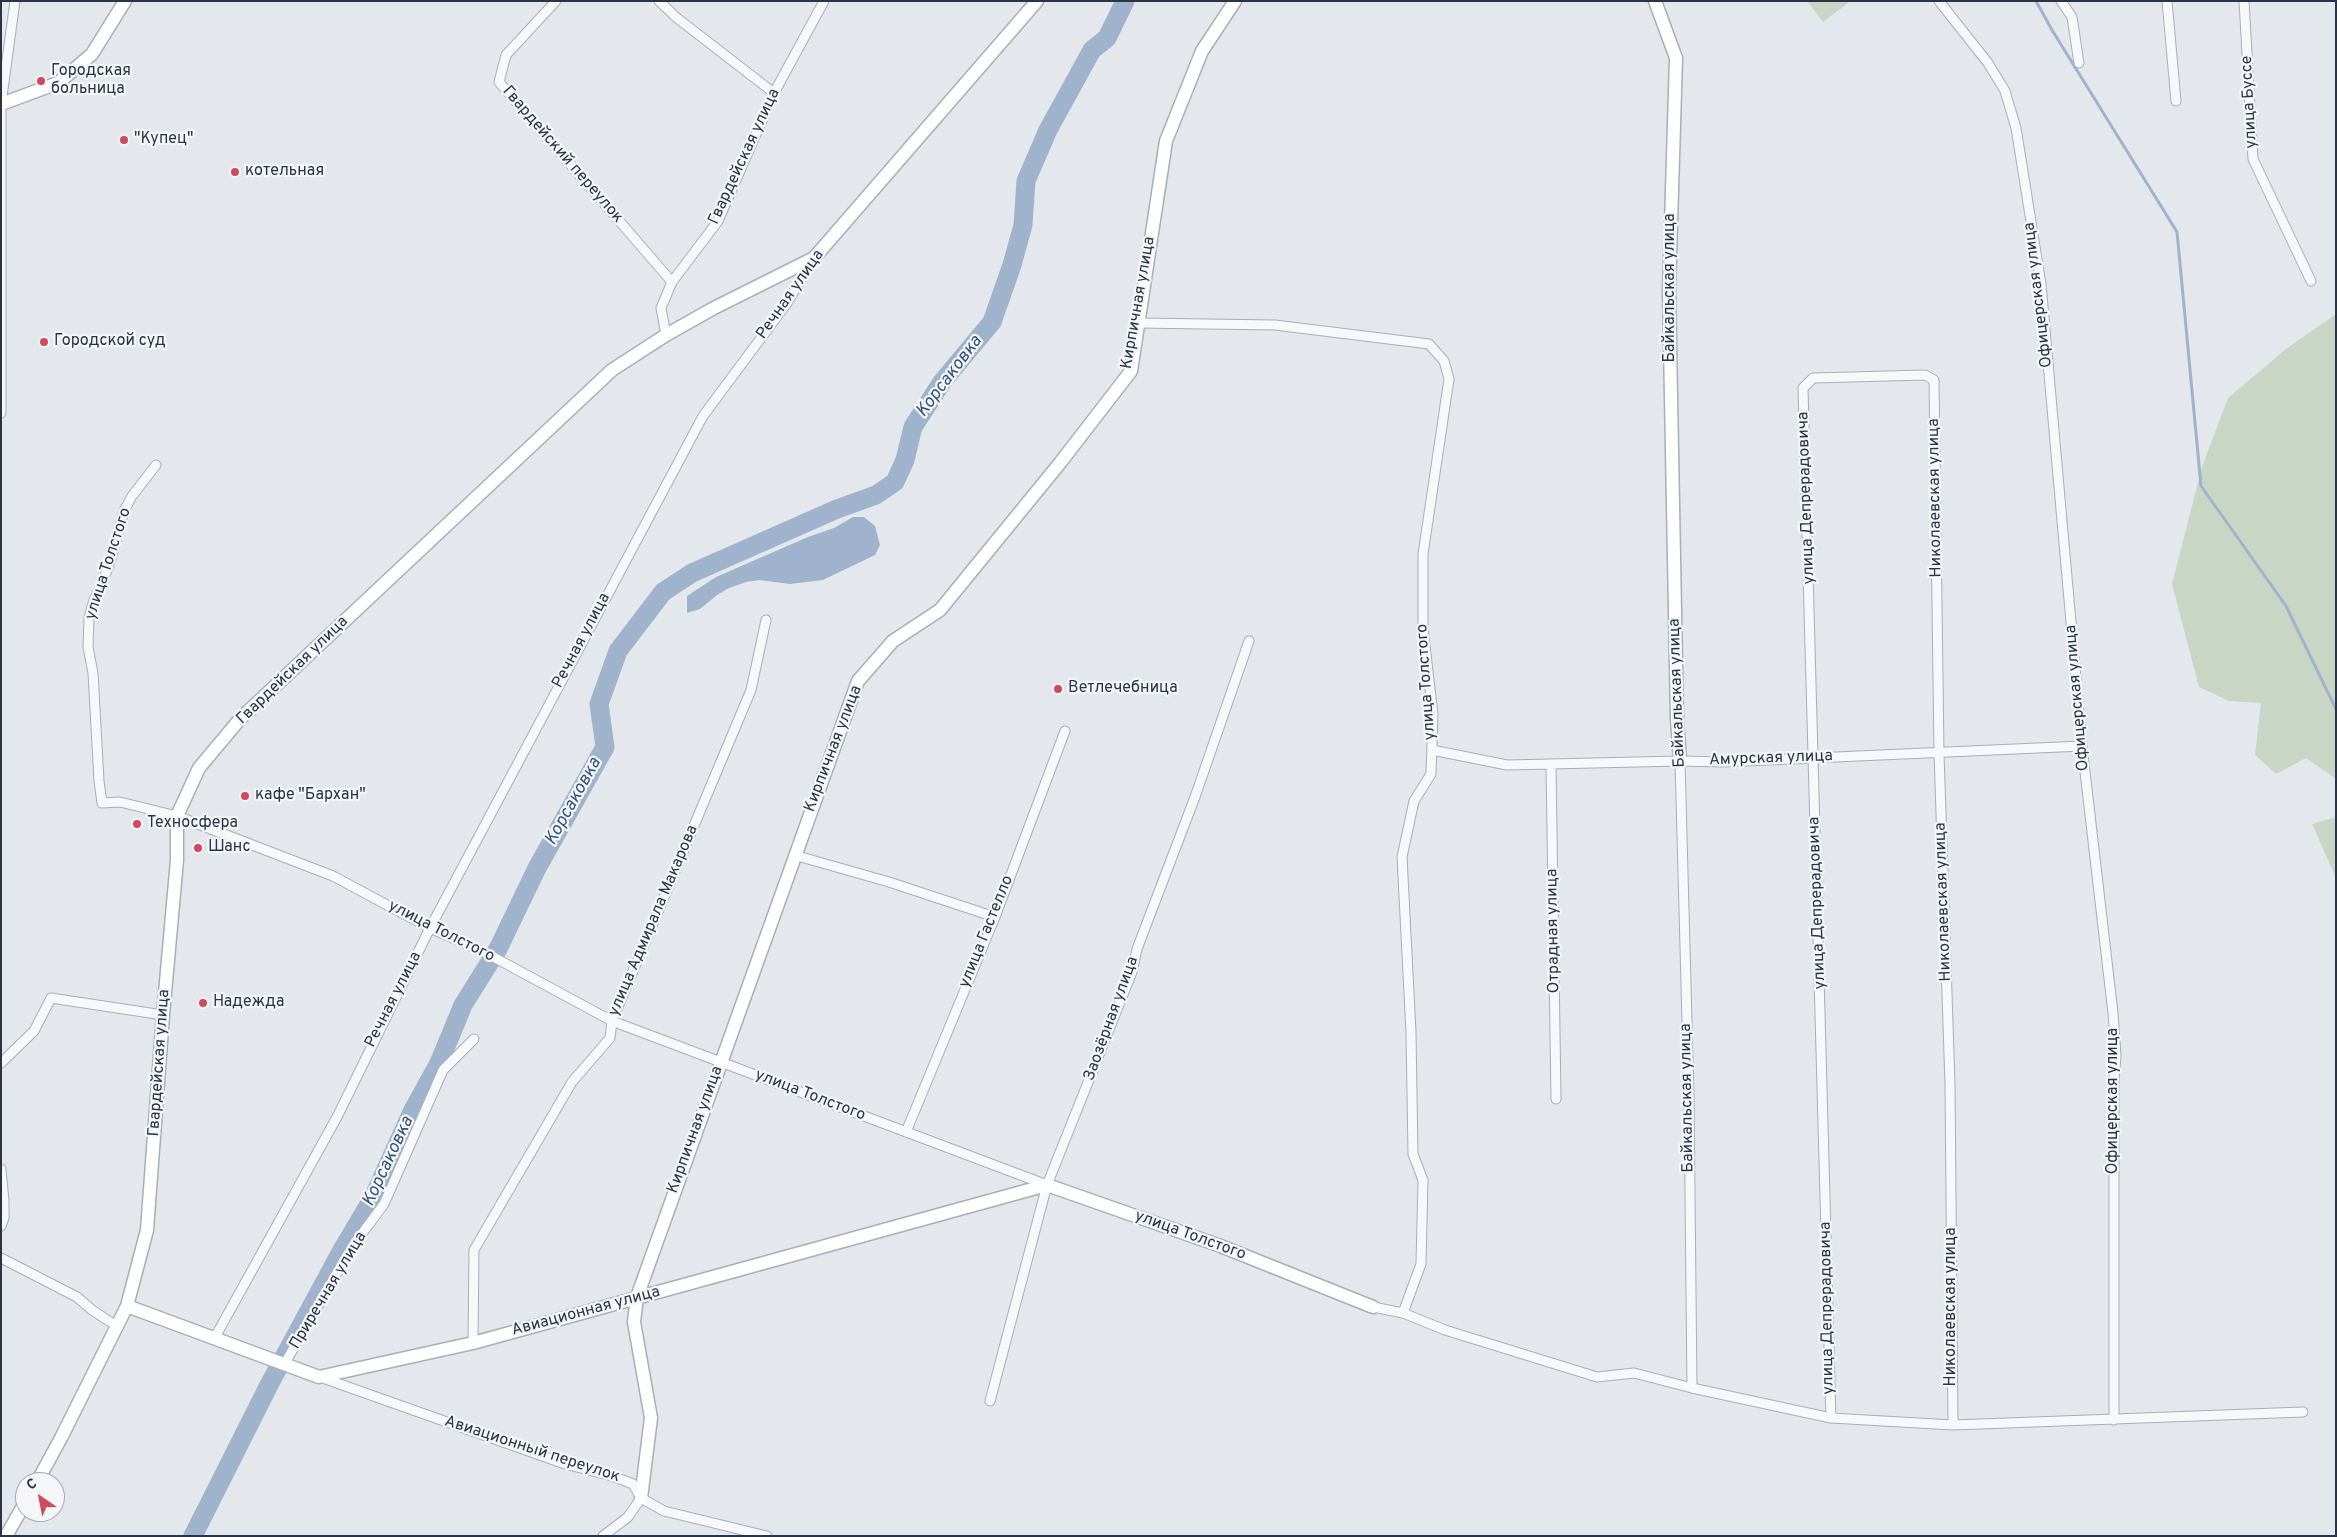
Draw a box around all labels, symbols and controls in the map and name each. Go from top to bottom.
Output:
street label: улица Буссе [2238,55,2262,149]
place label: Городская больница [51,62,131,100]
marker: Городская больница [35,75,47,87]
street label: Гвардейский переулок [497,83,627,227]
street label: Гвардейская улица [705,86,785,228]
place label: "Купец" [134,130,193,150]
marker: "Купец" [118,134,130,146]
place label: котельная [245,162,324,182]
marker: котельная [229,166,241,178]
street label: Байкальская улица [1661,213,1681,363]
street label: Офицерская улица [2021,221,2057,369]
street label: Кирпичная улица [1118,235,1160,371]
street label: Речная улица [753,247,829,343]
place label: Городской суд [54,332,166,352]
water label: Корсаковка [912,332,988,422]
marker: Городской суд [38,336,50,348]
street label: улица Депрерадовича [1794,411,1820,585]
street label: Николаевская улица [1925,418,1947,578]
street label: улица Толстого [82,505,136,623]
street label: Речная улица [549,590,615,692]
street label: Гвардейская улица [233,613,353,729]
street label: Байкальская улица [1666,618,1690,768]
street label: улица Толстого [1413,623,1441,741]
street label: Офицерская улица [2062,624,2094,772]
place label: Ветлечебница [1068,679,1178,699]
street label: Кирпичная улица [801,683,867,815]
marker: Ветлечебница [1052,683,1064,695]
street label: Амурская улица [1709,747,1833,771]
water label: Корсаковка [541,754,607,850]
place label: кафе "Бархан" [255,786,366,806]
marker: кафе "Бархан" [239,790,251,802]
place label: Техносфера [147,814,238,834]
street label: улица Депрерадовича [1805,816,1831,990]
marker: Техносфера [131,818,143,830]
street label: Николаевская улица [1932,822,1956,982]
street label: улица Адмирала Макарова [605,823,703,1019]
place label: Шанс [208,838,250,858]
marker: Шанс [192,842,204,854]
street label: Отрадная улица [1543,869,1565,993]
street label: улица Гастелло [956,873,1018,991]
street label: улица Толстого [385,897,497,967]
street label: Речная улица [362,949,426,1051]
street label: Заозёрная улица [1081,954,1143,1084]
street label: Гвардейская улица [145,989,175,1137]
place label: Надежда [213,993,284,1013]
marker: Надежда [197,997,209,1009]
street label: Байкальская улица [1677,1023,1699,1173]
street label: Офицерская улица [2104,1028,2124,1174]
street label: Кирпичная улица [664,1064,728,1196]
street label: улица Толстого [752,1066,868,1126]
water label: Корсаковка [359,1114,419,1210]
street label: улица Толстого [1132,1207,1248,1265]
street label: улица Депрерадовича [1817,1221,1839,1395]
street label: Николаевская улица [1942,1227,1962,1387]
street label: Приречная улица [286,1229,372,1353]
street label: Авиационная улица [510,1283,662,1341]
street label: Авиационный переулок [442,1413,622,1487]
north arrow [15,1472,65,1522]
text: С [24,1475,40,1494]

